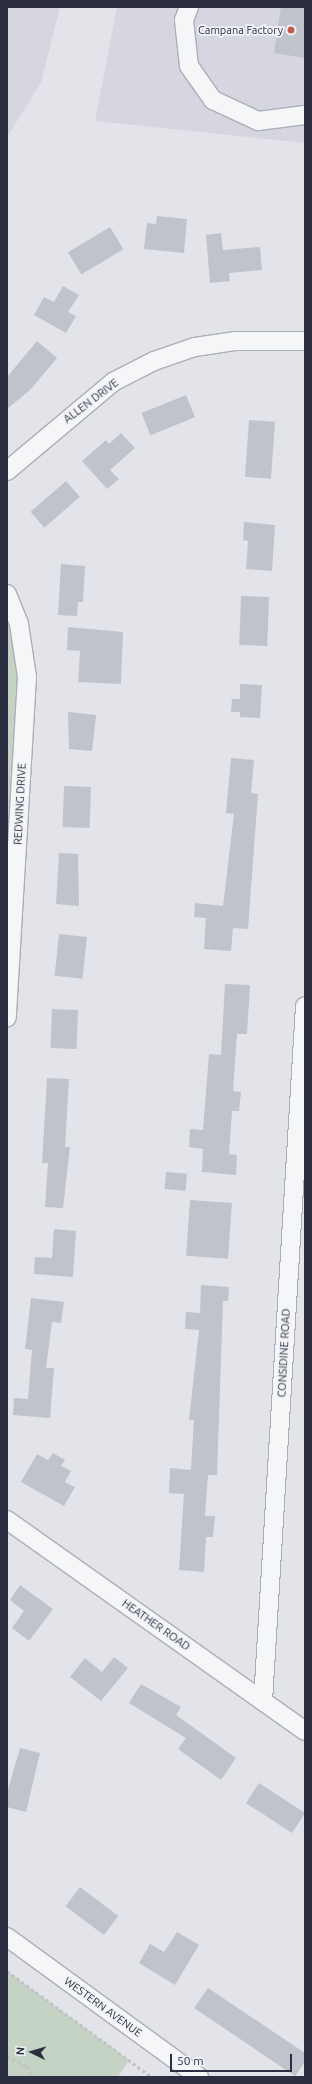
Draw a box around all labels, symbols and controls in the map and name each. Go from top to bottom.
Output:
place label: Campana Factory [198,23,283,37]
marker: Campana Factory [286,25,296,35]
street label: ALLEN DRIVE [61,376,121,426]
street label: REDWING DRIVE [11,763,29,845]
street label: CONSIDINE ROAD [275,1308,293,1398]
street label: HEATHER ROAD [119,1597,193,1653]
street label: WESTERN AVENUE [62,1974,144,2040]
north arrow [12,2032,52,2072]
text: N [14,2046,26,2056]
scale bar [172,2046,294,2072]
text: 50 m [177,2054,204,2067]

